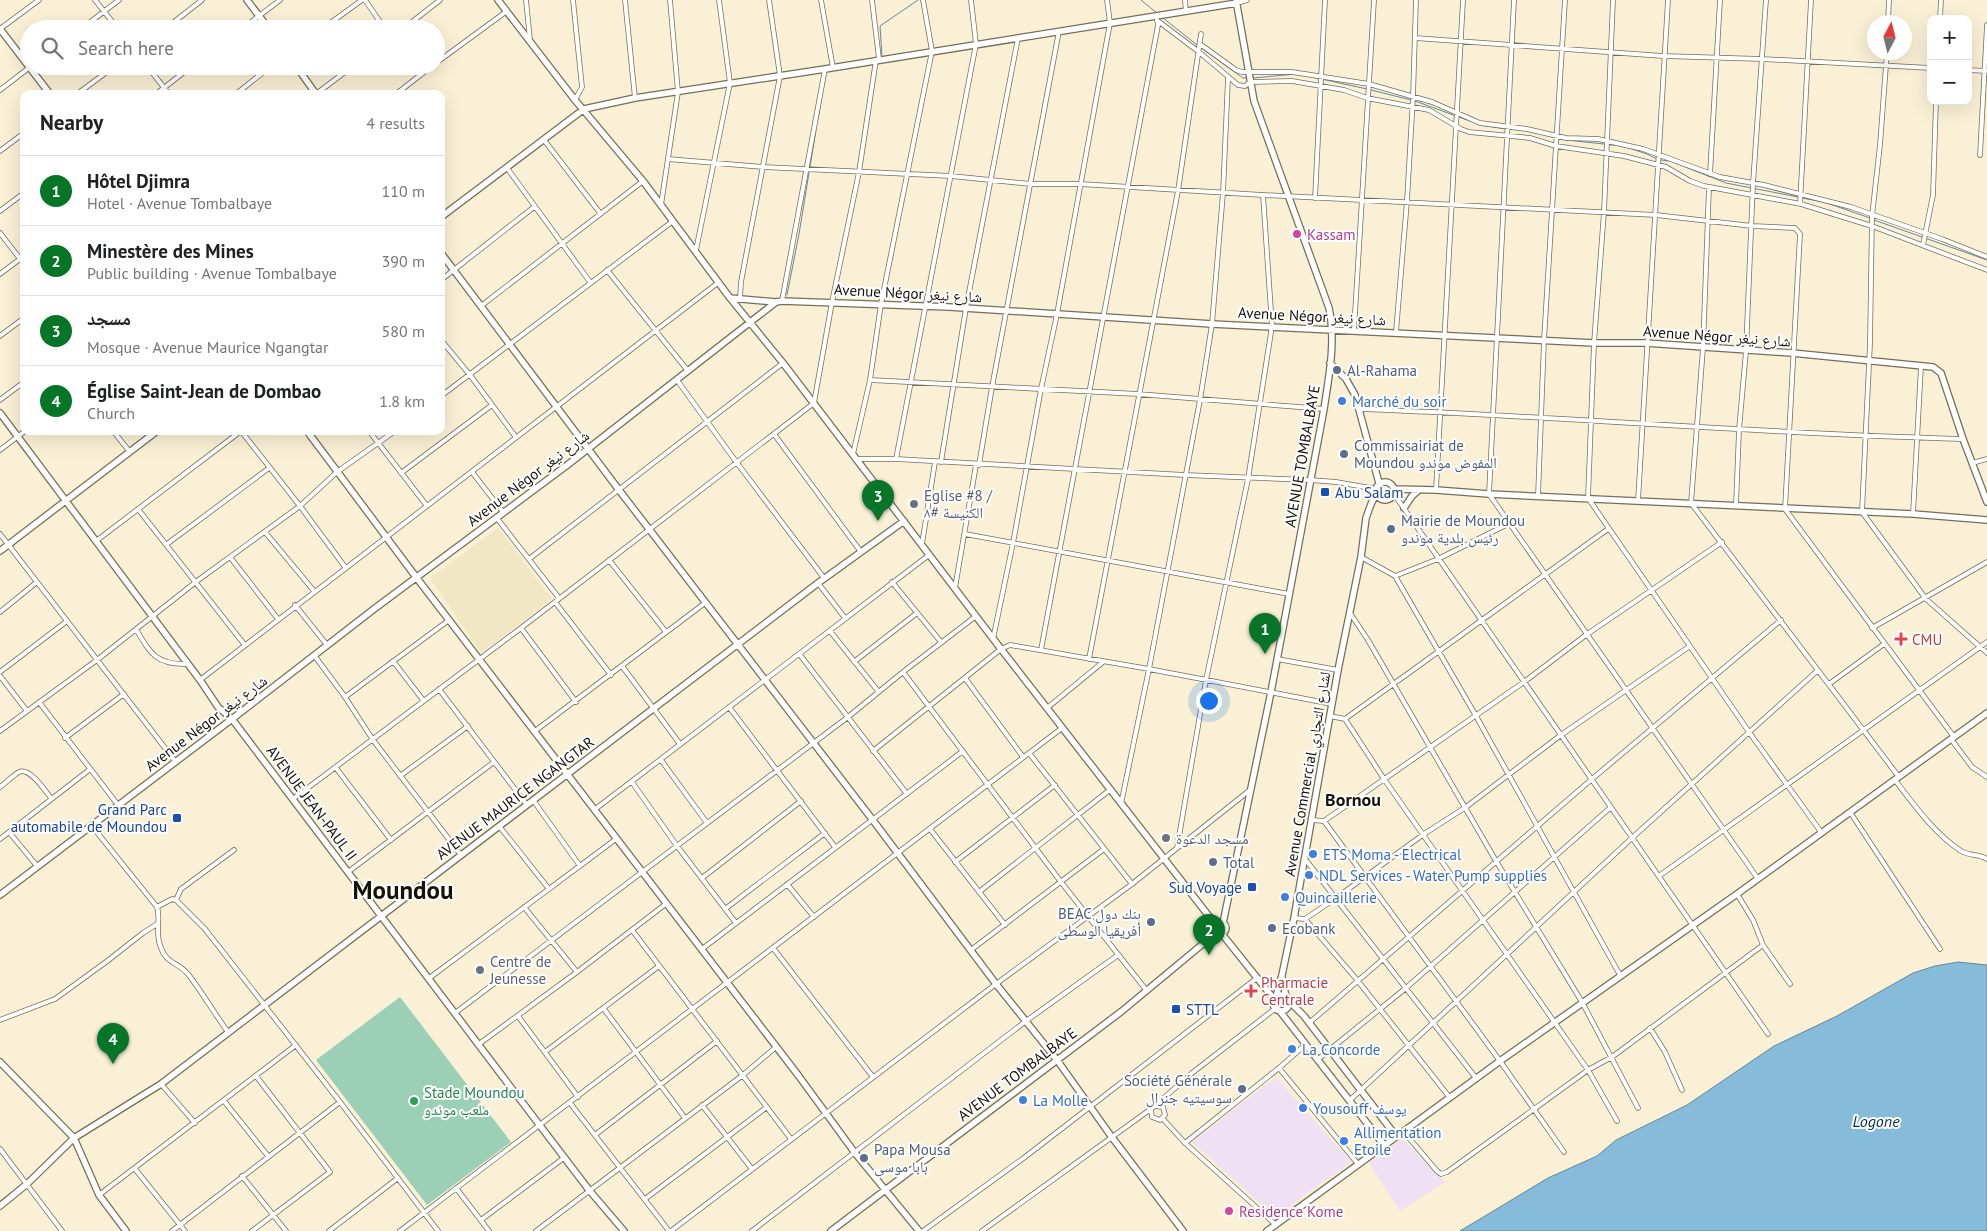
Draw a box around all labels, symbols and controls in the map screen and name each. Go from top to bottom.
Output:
north arrow [1867,15,1912,60]
map controls [1927,15,1972,105]
button: + [1927,15,1972,60]
search box [20,20,445,75]
icon: search [38,34,66,62]
text: Search here [78,36,174,60]
button: − [1927,60,1972,105]
text: Nearby [40,109,103,136]
text: 4 results [366,113,425,133]
text: Hôtel Djimra [87,169,190,193]
text: 1 [51,181,61,201]
text: 110 m [382,181,425,201]
text: Hotel · Avenue Tombalbaye [87,193,272,213]
place label: Kassam [1307,225,1355,244]
marker: Kassam [1291,228,1303,240]
text: Minestère des Mines [87,239,254,263]
text: 2 [51,251,61,271]
text: 390 m [382,251,425,271]
text: Public building · Avenue Tombalbaye [87,263,337,283]
street label: Avenue Négor شارع نيغر [834,280,982,307]
street label: Avenue Négor شارع نيغر [1238,303,1386,330]
text: مسجد [87,306,131,330]
text: 3 [51,321,61,341]
text: 580 m [382,321,425,341]
street label: Avenue Négor شارع نيغر [1642,321,1792,352]
text: Mosque · Avenue Maurice Ngangtar [87,337,329,357]
place label: Al-Rahama [1347,361,1417,380]
marker: Al-Rahama [1331,364,1343,376]
text: Église Saint-Jean de Dombao [87,379,321,403]
street label: AVENUE TOMBALBAYE [1280,383,1324,529]
text: 4 [51,391,61,411]
text: 1.8 km [379,391,425,411]
place label: Marché du soir [1352,392,1447,411]
marker: Marché du soir [1336,395,1348,407]
text: Church [87,403,135,423]
street label: Avenue Négor شارع نيغر [463,426,593,531]
place label: Commissairiat de Moundou المفوض موندو [1354,436,1497,473]
marker: Commissairiat de Moundou المفوض موندو [1338,448,1350,460]
pin: 3 [862,480,894,521]
place label: Abu Salam [1335,483,1403,502]
place label: Eglise #8 / الكنيسة #٨ [924,486,993,522]
marker: Abu Salam [1319,486,1331,498]
marker: Eglise #8 / الكنيسة #٨ [908,498,920,510]
place label: Mairie de Moundou رئيس بلدية موندو [1401,511,1525,548]
marker: Mairie de Moundou رئيس بلدية موندو [1385,523,1397,535]
pin: 1 [1249,613,1281,654]
place label: CMU [1912,630,1942,649]
marker: CMU [1894,632,1908,646]
street label: Avenue Commercial لشارع التجاري [1280,670,1337,878]
street label: Avenue Négor شارع نيغر [141,671,271,776]
your location [1196,688,1222,714]
street label: AVENUE MAURICE NGANGTAR [432,732,598,864]
street label: AVENUE JEAN-PAUL II [263,742,361,864]
district label: Bornou [1325,788,1381,811]
place label: Grand Parc automabile de Moundou [11,800,167,836]
marker: Grand Parc automabile de Moundou [171,812,183,824]
place label: مسجد الدعوة [1176,829,1249,848]
marker: مسجد الدعوة [1160,832,1172,844]
place label: ETS Moma - Electrical [1323,845,1462,864]
marker: ETS Moma - Electrical [1307,848,1319,860]
place label: Total [1223,853,1255,872]
marker: Total [1207,856,1219,868]
place label: NDL Services - Water Pump supplies [1319,866,1547,885]
marker: NDL Services - Water Pump supplies [1303,869,1315,881]
district label: Moundou [353,874,453,906]
place label: Sud Voyage [1169,878,1242,897]
marker: Sud Voyage [1246,881,1258,893]
place label: Quincaillerie [1295,888,1377,907]
marker: Quincaillerie [1279,891,1291,903]
place label: BEAC بنك دول أفريقيا الوسطى [1058,904,1141,941]
pin: 2 [1193,914,1225,955]
marker: BEAC بنك دول أفريقيا الوسطى [1145,916,1157,928]
place label: Ecobank [1282,919,1336,938]
marker: Ecobank [1266,922,1278,934]
place label: Centre de Jeunesse [489,952,551,988]
marker: Centre de Jeunesse [474,964,486,976]
place label: Pharmacie Centrale [1261,973,1328,1009]
marker: Pharmacie Centrale [1245,985,1257,997]
place label: STTL [1186,1000,1219,1019]
marker: STTL [1170,1003,1182,1015]
pin: 4 [97,1023,129,1064]
street label: AVENUE TOMBALBAYE [954,1023,1080,1125]
place label: La Concorde [1302,1040,1380,1059]
marker: La Concorde [1286,1043,1298,1055]
place label: Société Générale سوسيتيه جنرال [1124,1071,1232,1108]
place label: Stade Moundou ملعب موندو [424,1083,525,1119]
marker: Société Générale سوسيتيه جنرال [1236,1083,1248,1095]
place label: La Molle [1033,1091,1088,1110]
marker: La Molle [1017,1094,1029,1106]
marker: Stade Moundou ملعب موندو [408,1095,420,1107]
place label: Yousouff يوسف [1313,1099,1407,1118]
marker: Yousouff يوسف [1297,1102,1309,1114]
water label: Logone [1852,1111,1900,1131]
place label: Allimentation Etoile [1354,1123,1441,1159]
marker: Allimentation Etoile [1338,1135,1350,1147]
place label: Papa Mousa بابا موسى [874,1140,951,1177]
marker: Papa Mousa بابا موسى [858,1152,870,1164]
place label: Residence Kome [1239,1202,1343,1221]
marker: Residence Kome [1223,1205,1235,1217]

